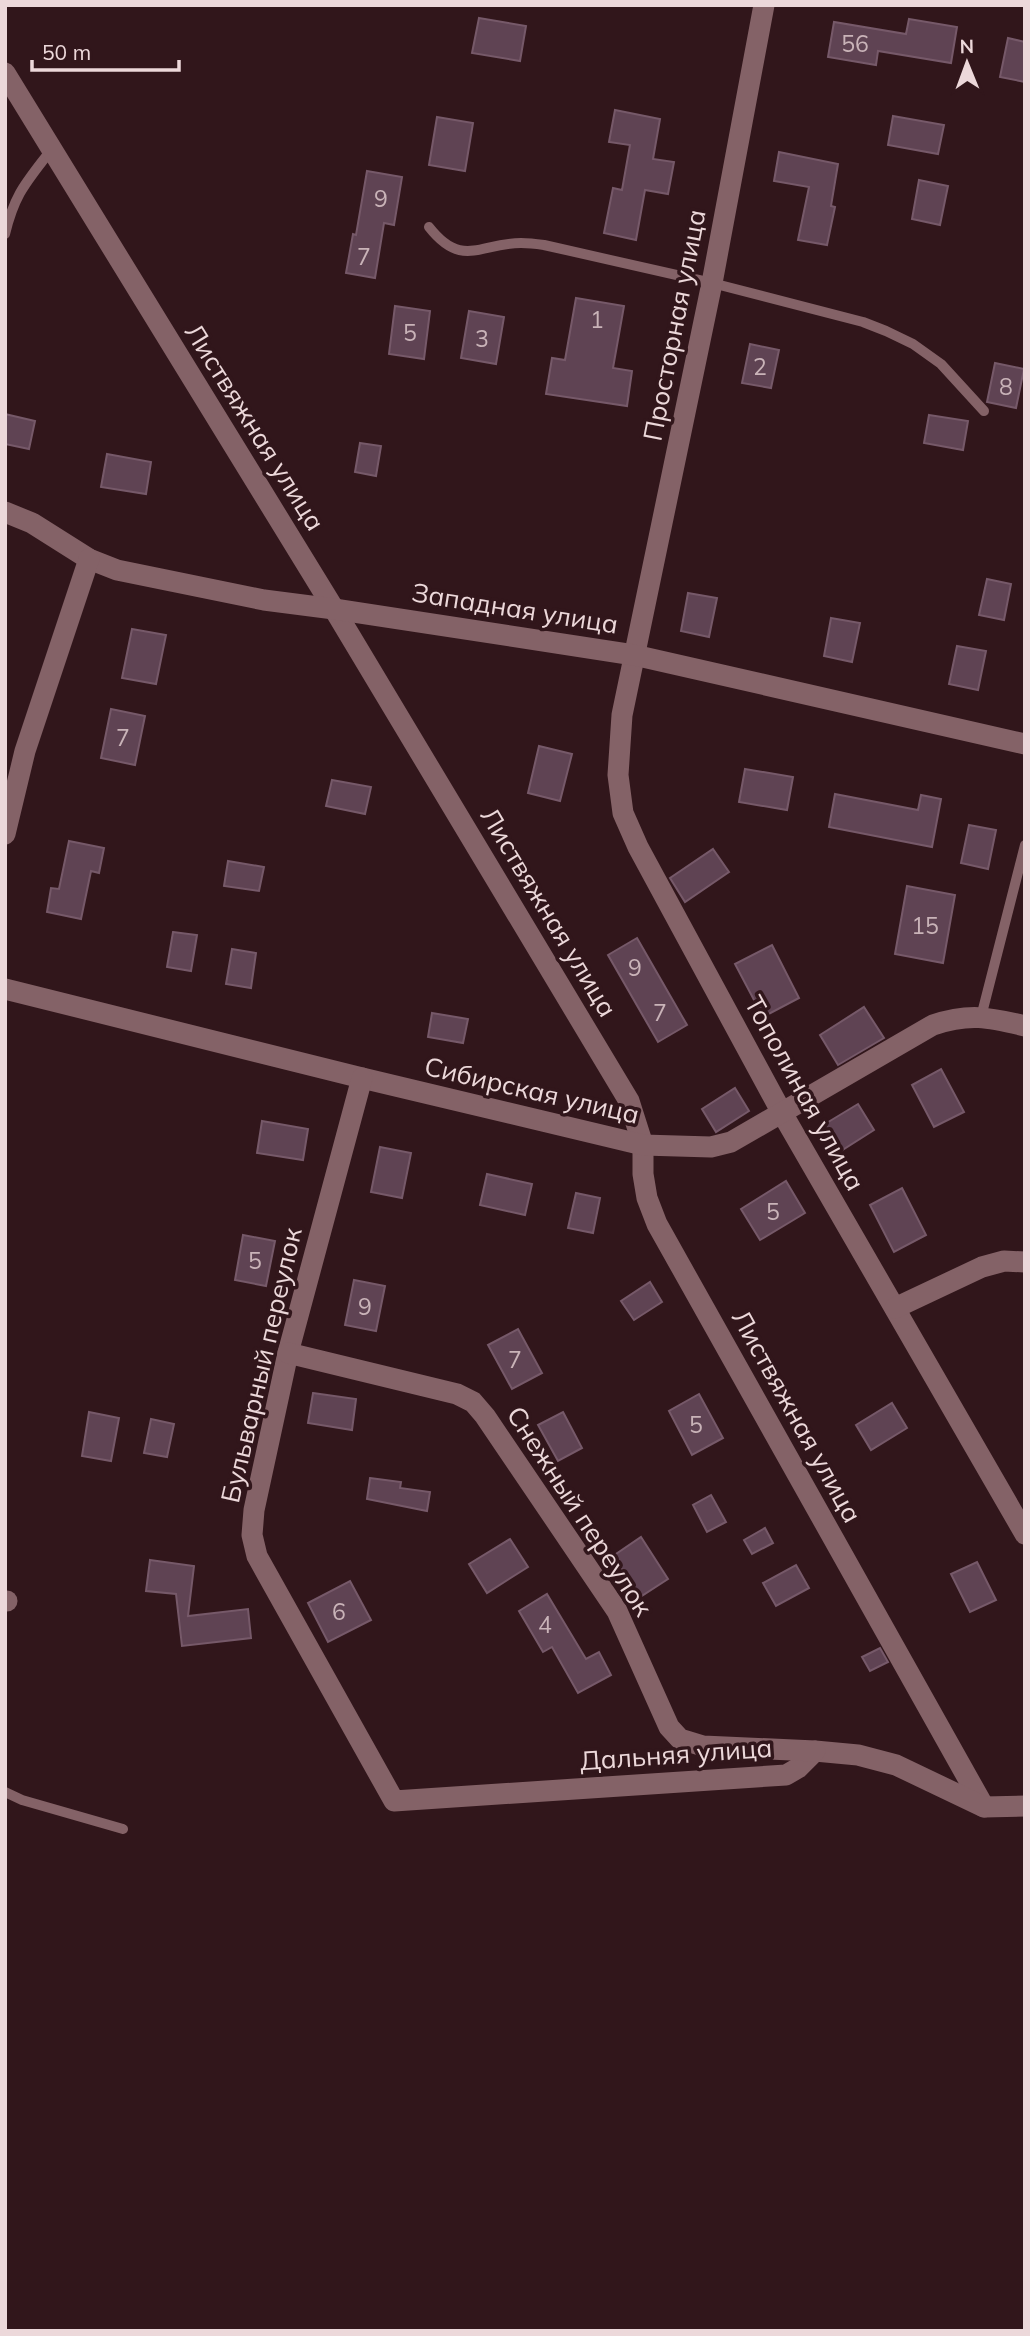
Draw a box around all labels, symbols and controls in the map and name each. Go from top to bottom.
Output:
scale bar [32,28,178,72]
north arrow [932,28,1002,98]
house number: 56 [841,29,869,58]
text: N [959,34,974,58]
text: 50 m [42,39,91,65]
house number: 9 [374,184,388,213]
street label: Просторная улица [635,207,713,443]
house number: 7 [357,242,371,271]
house number: 1 [590,305,604,334]
street label: Листвяжная улица [178,317,332,537]
house number: 5 [403,318,417,347]
house number: 3 [475,324,489,353]
house number: 2 [753,352,767,381]
house number: 8 [999,372,1013,401]
street label: Западная улица [410,575,620,641]
house number: 7 [116,723,130,752]
street label: Листвяжная улица [473,801,625,1023]
house number: 15 [911,911,939,940]
house number: 9 [628,953,642,982]
street label: Тополиная улица [738,990,872,1196]
house number: 7 [653,998,667,1027]
street label: Сибирская улица [421,1049,643,1131]
house number: 5 [766,1197,780,1226]
street label: Бульварный переулок [213,1224,309,1506]
house number: 5 [248,1246,262,1275]
house number: 9 [358,1292,372,1321]
street label: Листвяжная улица [725,1304,869,1528]
house number: 7 [508,1345,522,1374]
street label: Снежный переулок [500,1400,660,1622]
house number: 5 [689,1410,703,1439]
house number: 6 [332,1597,346,1626]
house number: 4 [538,1610,552,1639]
street label: Дальняя улица [579,1731,773,1777]

